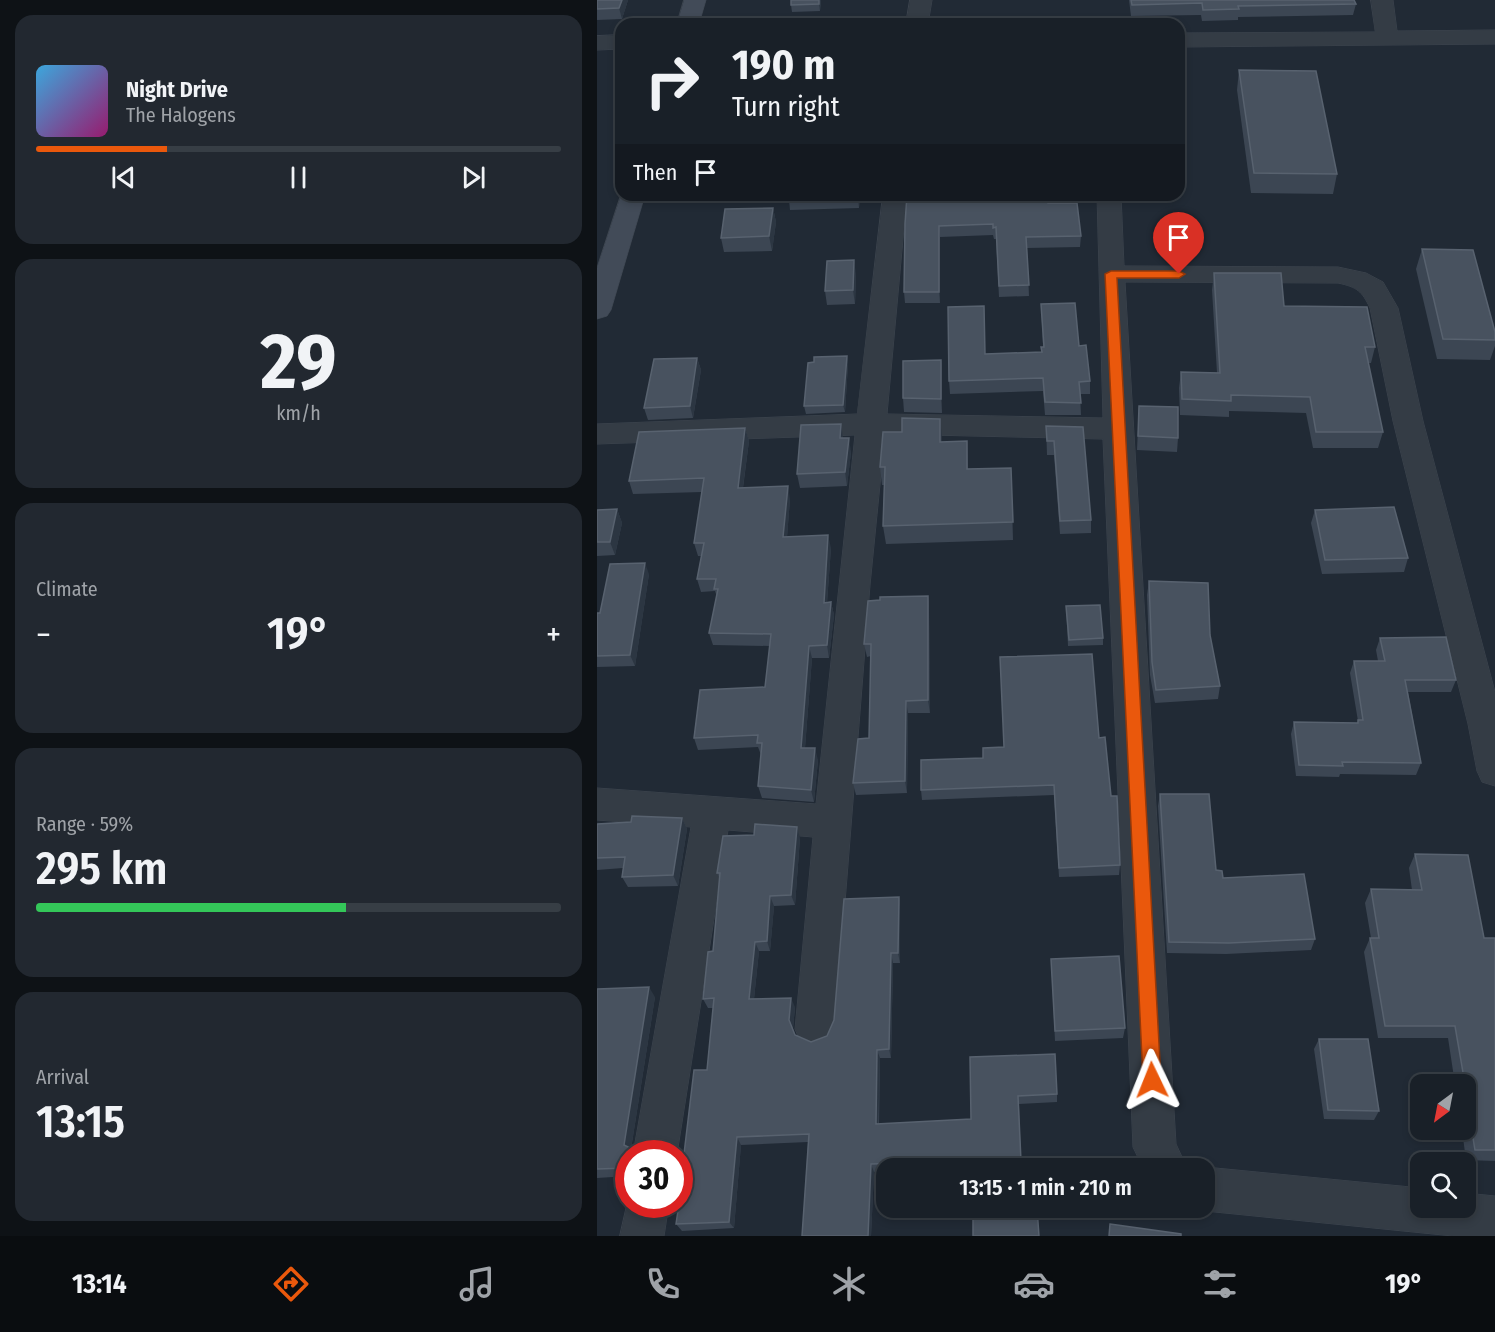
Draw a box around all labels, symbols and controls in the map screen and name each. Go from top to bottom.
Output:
text: 190 m [732,40,835,90]
icon: right [633,42,711,120]
text: Night Drive [126,76,228,103]
text: Turn right [732,91,840,123]
text: The Halogens [126,103,236,127]
icon: arrive [689,156,722,189]
text: Then [633,159,677,186]
icon: previous [107,161,140,194]
icon: pause [282,161,315,194]
icon: next [457,161,490,194]
pin [1153,212,1204,274]
icon: arrive [1162,221,1195,254]
text: 29 [260,315,337,409]
text: km/h [276,401,321,425]
text: Climate [36,577,98,601]
text: 19° [267,607,330,661]
text: − [36,615,51,655]
text: + [546,615,561,655]
text: Range · 59% [36,812,133,836]
text: 295 km [36,842,168,896]
position arrow [1120,1048,1184,1112]
text: Arrival [36,1065,89,1089]
north arrow [1410,1074,1476,1140]
map controls [1410,1074,1476,1218]
text: 13:15 [36,1095,125,1149]
speed limit sign: 30 [615,1140,693,1218]
button: search [1410,1152,1476,1218]
text: 13:15 · 1 min · 210 m [959,1174,1132,1201]
icon: directions [270,1263,312,1305]
icon: music [456,1263,498,1305]
icon: phone [642,1263,684,1305]
icon: climate [828,1263,870,1305]
icon: car [1013,1263,1055,1305]
icon: filters [1199,1263,1241,1305]
text: 13:14 [72,1268,127,1300]
text: 19° [1385,1268,1423,1300]

